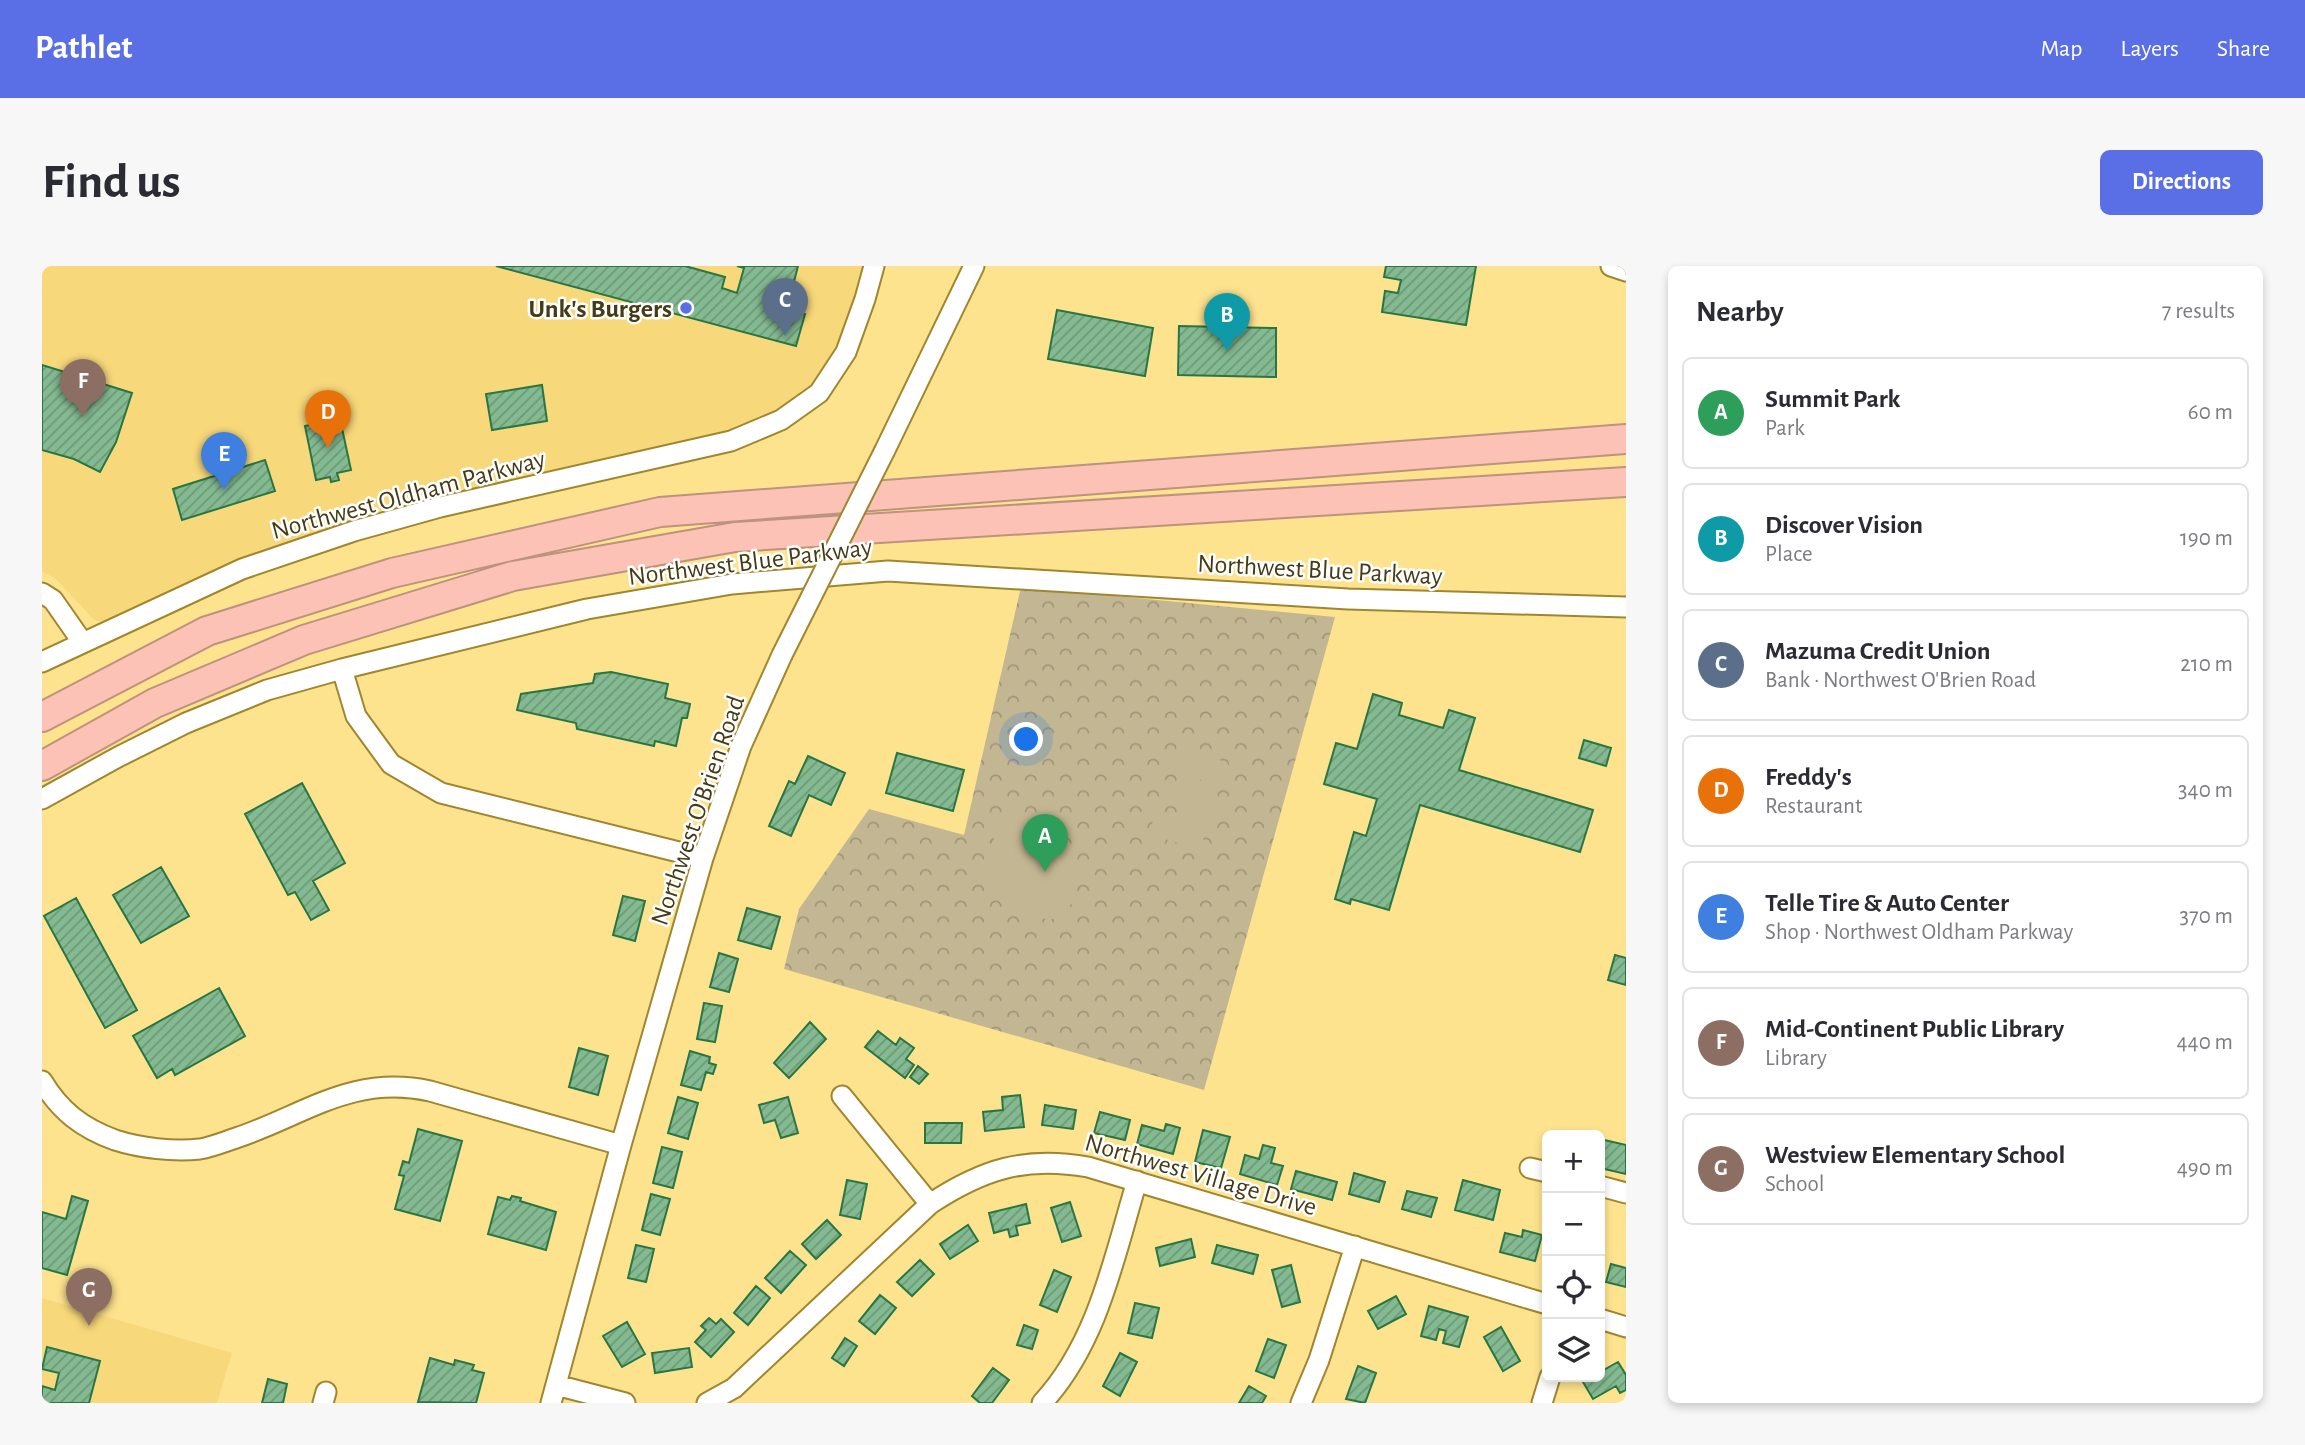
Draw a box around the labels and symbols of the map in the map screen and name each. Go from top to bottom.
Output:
pin: C [762,278,808,336]
pin: B [1204,293,1250,351]
place label: Unk's Burgers [529,296,672,322]
marker: Unk's Burgers [678,300,694,316]
pin: F [60,359,106,417]
pin: D [305,390,351,448]
pin: E [201,432,247,490]
street label: Northwest Oldham Parkway [269,446,548,544]
street label: Northwest Blue Parkway [627,534,874,590]
street label: Northwest Blue Parkway [1197,551,1443,589]
street label: Northwest O'Brien Road [646,692,749,929]
your location [1009,722,1043,756]
pin: A [1022,814,1068,872]
street label: Northwest Village Drive [1082,1129,1319,1220]
pin: G [66,1268,112,1326]

